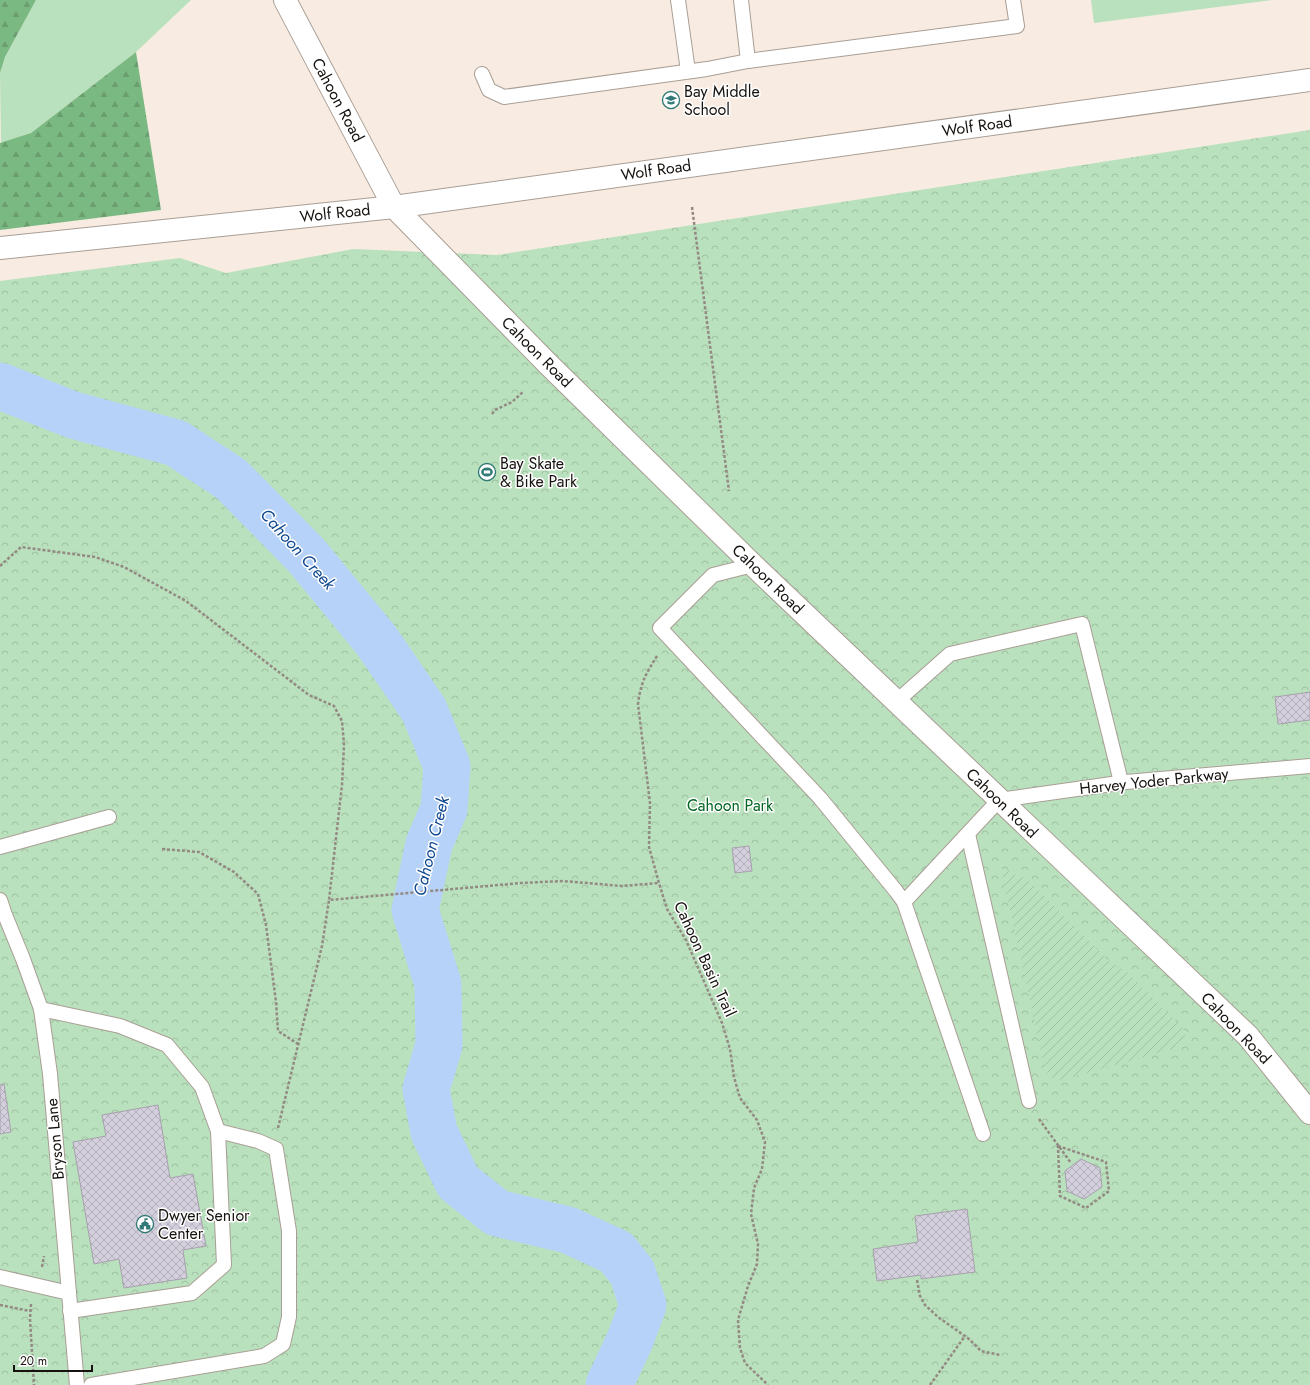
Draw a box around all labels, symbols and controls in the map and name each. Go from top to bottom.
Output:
street label: Cahoon Road [306,54,370,146]
place label: Bay Middle School [684,80,760,121]
school or university icon: Bay Middle School [661,90,681,110]
street label: Wolf Road [940,110,1014,142]
street label: Wolf Road [619,154,693,186]
street label: Wolf Road [299,198,371,228]
street label: Cahoon Road [496,311,578,393]
place label: Bay Skate & Bike Park [500,452,578,493]
sports icon: Bay Skate & Bike Park [477,462,497,482]
water label: Cahoon Creek [255,503,342,596]
street label: Cahoon Road [727,539,809,619]
street label: Harvey Yoder Parkway [1078,762,1231,800]
street label: Cahoon Road [961,763,1043,843]
water label: Cahoon Creek [407,793,455,898]
park label: Cahoon Park [687,794,774,817]
street label: Cahoon Basin Trail [668,897,742,1021]
street label: Cahoon Road [1196,987,1276,1069]
street label: Bryson Lane [40,1097,70,1181]
place label: Dwyer Senior Center [158,1204,250,1245]
public building icon: Dwyer Senior Center [135,1214,155,1234]
scale bar [14,1347,92,1373]
text: 20 m [20,1352,47,1370]

